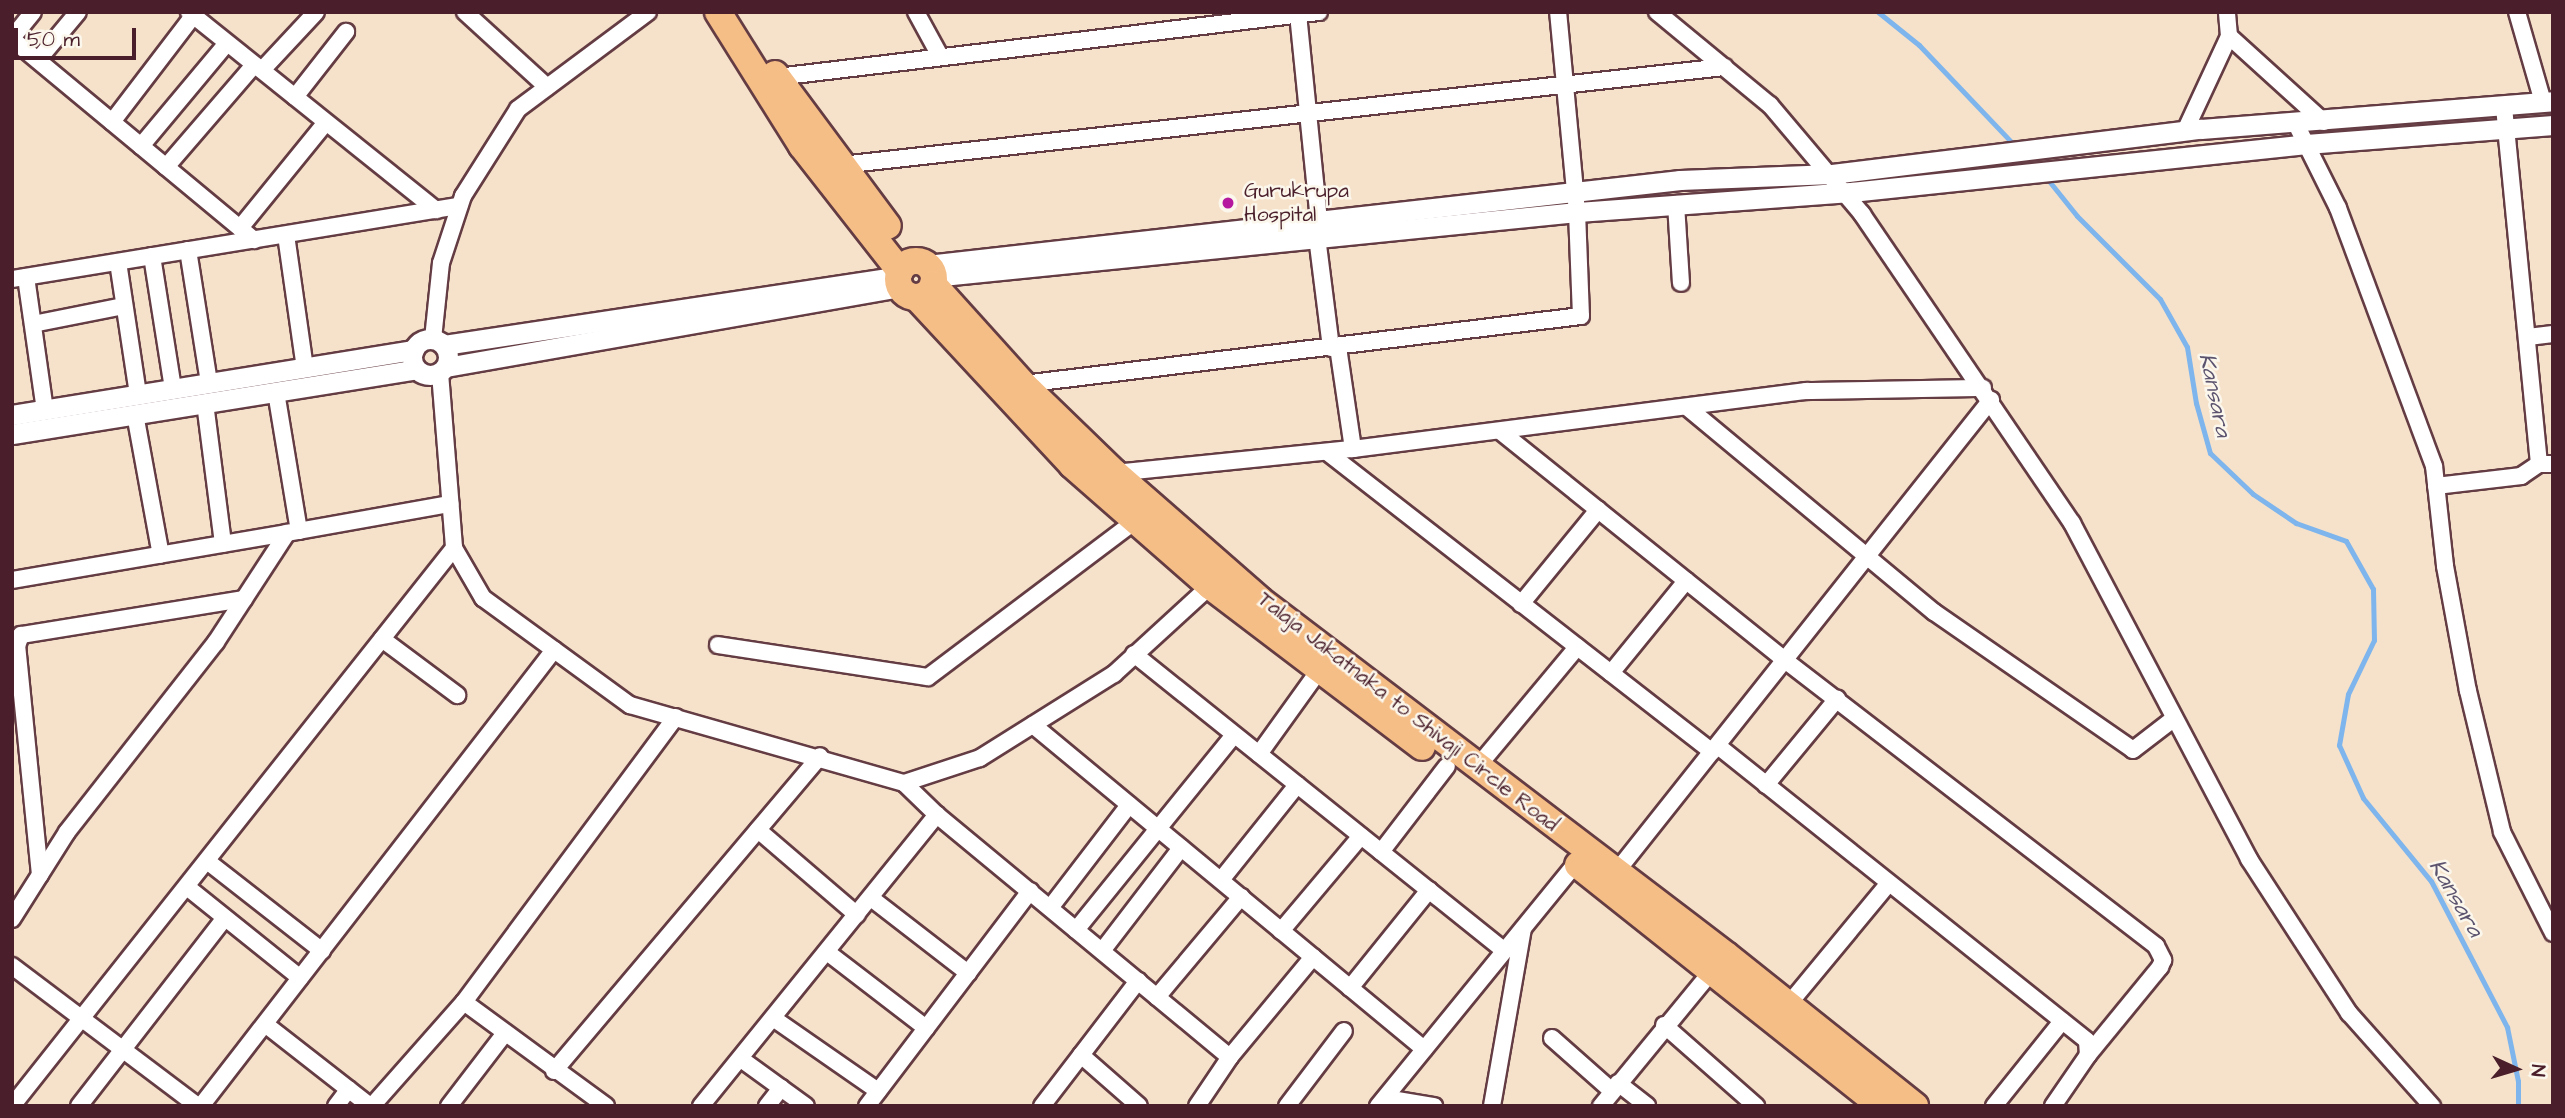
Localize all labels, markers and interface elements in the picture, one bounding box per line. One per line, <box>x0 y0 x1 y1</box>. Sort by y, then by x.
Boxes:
scale bar <box>18 14 140 58</box>
text: 50 m <box>27 25 80 54</box>
place label: Gurukrupa Hospital <box>1244 178 1349 228</box>
marker: Gurukrupa Hospital <box>1218 193 1238 213</box>
water label: Kansara <box>2193 351 2237 439</box>
street label: Talaja Jakatnaka to Shivaji Circle Road <box>1253 587 1563 837</box>
water label: Kansara <box>2423 854 2489 942</box>
north arrow <box>2481 1034 2551 1104</box>
text: N <box>2524 1064 2551 1077</box>

